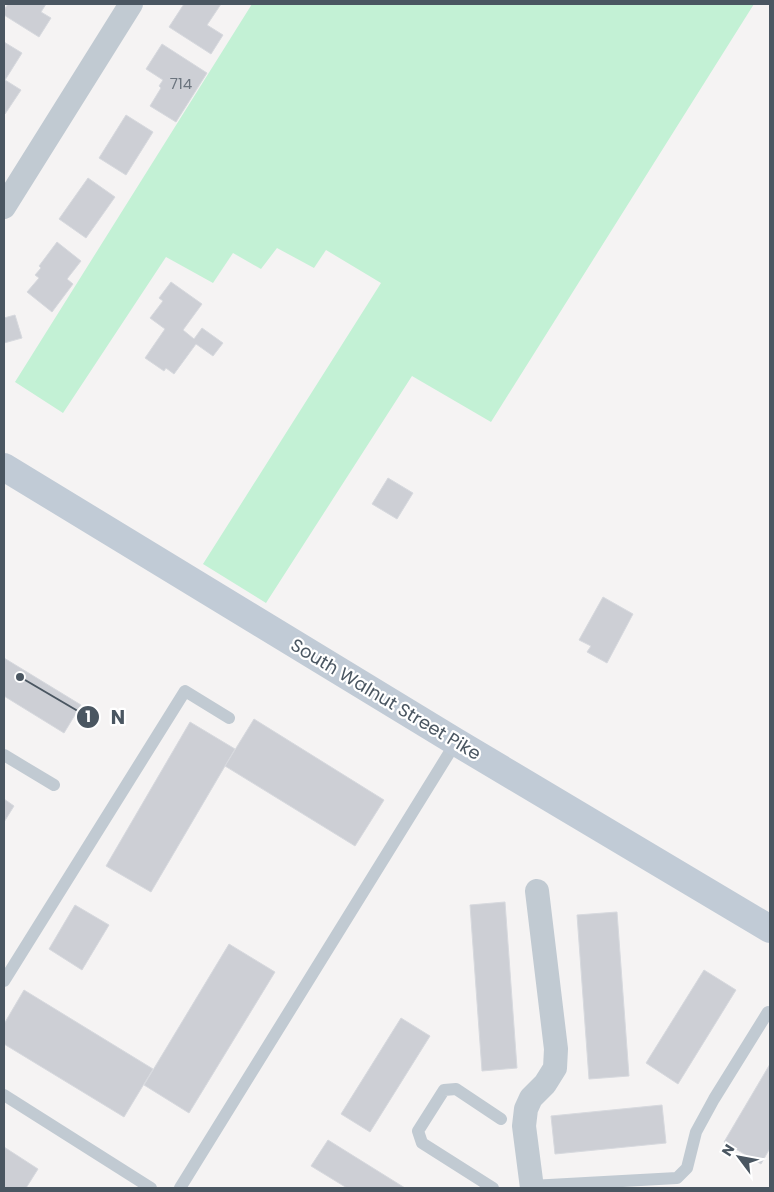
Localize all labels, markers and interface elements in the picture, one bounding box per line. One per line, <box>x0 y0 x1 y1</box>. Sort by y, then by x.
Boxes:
house number: 714 <box>170 73 192 94</box>
street label: South Walnut Street Pike <box>286 632 486 766</box>
callout: N <box>76 700 135 734</box>
text: N <box>111 704 125 731</box>
text: 1 <box>85 706 91 727</box>
north arrow <box>714 1132 764 1182</box>
text: N <box>717 1140 739 1160</box>

